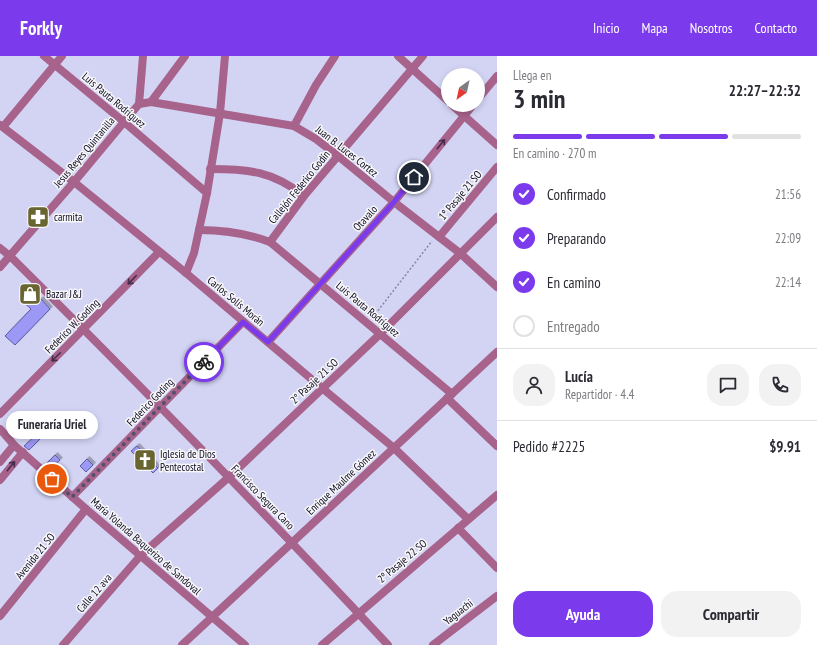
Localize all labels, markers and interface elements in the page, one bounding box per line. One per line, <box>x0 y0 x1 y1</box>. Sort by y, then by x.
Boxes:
text: Forkly <box>20 16 62 40</box>
text: Inicio <box>593 19 620 37</box>
text: Mapa <box>642 19 668 37</box>
text: Nosotros <box>690 19 733 37</box>
text: Contacto <box>755 19 797 37</box>
text: Llega en <box>513 67 551 84</box>
north arrow <box>441 68 485 112</box>
map controls <box>441 68 485 112</box>
street label: Luis Pauta Rodríguez <box>79 69 149 131</box>
text: 22:27–22:32 <box>729 81 801 100</box>
text: 3 min <box>513 82 566 115</box>
street label: Jesus Reyes Quintanilla <box>50 114 118 191</box>
street label: Juan B. Luces Cortez <box>312 122 381 180</box>
one-way arrow <box>436 139 445 150</box>
text: En camino · 270 m <box>513 145 597 162</box>
street label: Callejón Federico Godín <box>265 147 333 226</box>
pin <box>397 160 431 194</box>
icon: home <box>403 166 425 188</box>
street label: 1º Pasaje 21 SO <box>435 167 485 223</box>
icon: check <box>513 183 535 205</box>
text: Confirmado <box>547 185 606 204</box>
text: 21:56 <box>775 186 801 203</box>
street label: Otavalo <box>350 202 380 234</box>
pharmacy icon: carmita <box>25 204 51 230</box>
place label: carmita <box>54 210 82 224</box>
icon: check <box>513 227 535 249</box>
text: Preparando <box>547 229 606 248</box>
text: 22:09 <box>775 230 801 247</box>
icon: check <box>513 271 535 293</box>
street label: Carlos Solís Morán <box>205 273 267 329</box>
text: En camino <box>547 273 601 292</box>
text: 22:14 <box>775 274 801 291</box>
one-way arrow <box>127 275 136 285</box>
street label: Luis Pauta Rodríguez <box>333 278 403 340</box>
shop icon: Bazar J&J <box>17 281 43 307</box>
place label: Bazar J&J <box>46 287 82 301</box>
street label: Federico W. Goding <box>42 296 102 356</box>
text: Entregado <box>547 317 600 336</box>
courier <box>184 342 224 382</box>
icon: bike <box>193 351 215 373</box>
one-way arrow <box>51 352 61 362</box>
street label: 2° Pasaje 21 SO <box>287 355 341 407</box>
button: person <box>513 364 555 406</box>
button: chat <box>707 364 749 406</box>
button: phone <box>759 364 801 406</box>
text: Lucía <box>565 367 593 386</box>
street label: Federico Goding <box>124 375 177 429</box>
text: Repartidor · 4.4 <box>565 386 634 403</box>
callout: Funeraría Uriel <box>6 411 98 439</box>
text: Funeraría Uriel <box>18 416 86 433</box>
text: Pedido #2225 <box>513 437 585 456</box>
text: $9.91 <box>769 437 801 456</box>
street label: Enrique Maulme Gómez <box>303 446 379 518</box>
church icon: Iglesia de Dios Pentecostal <box>132 447 158 473</box>
place label: Iglesia de Dios Pentecostal <box>160 447 216 474</box>
one-way arrow <box>7 461 16 472</box>
pin <box>35 462 69 496</box>
street label: Francisco Segura Cano <box>228 462 298 533</box>
icon: bag <box>41 468 63 490</box>
street label: María Yolanda Baquerizo de Sandoval <box>88 494 204 598</box>
street label: Avenida 21 SO <box>12 530 58 582</box>
street label: 2º Pasaje 22 SO <box>374 536 430 586</box>
street label: Calle 12 ava <box>73 571 115 615</box>
button: Ayuda <box>513 591 653 637</box>
button: Compartir <box>661 591 801 637</box>
street label: Yaguachi <box>440 596 476 628</box>

